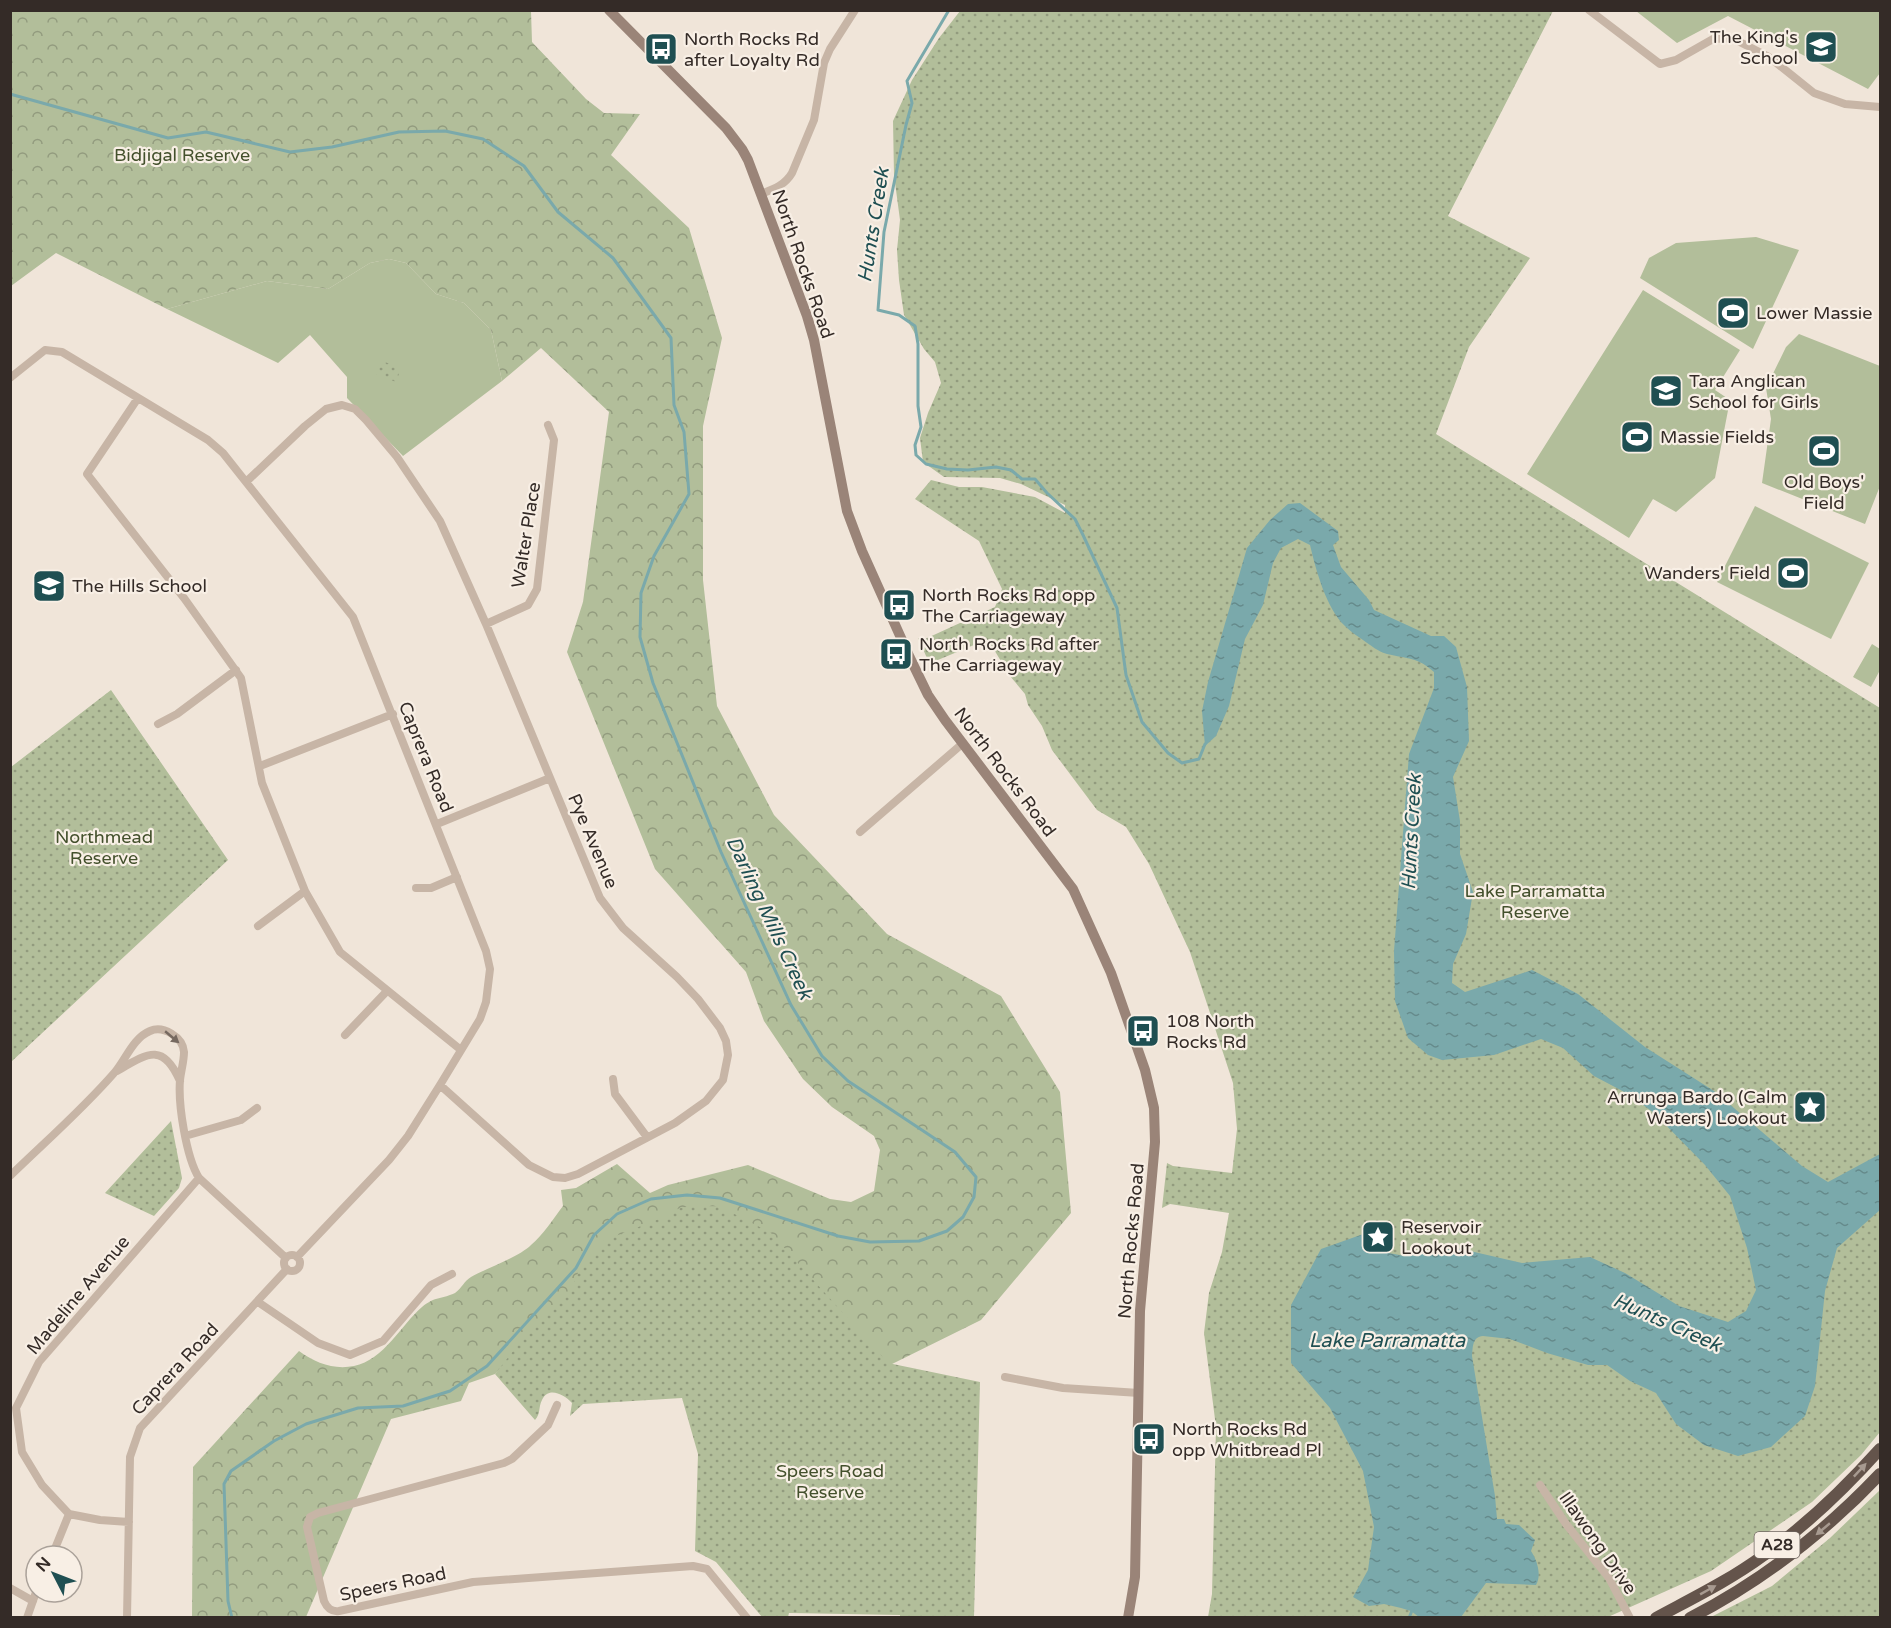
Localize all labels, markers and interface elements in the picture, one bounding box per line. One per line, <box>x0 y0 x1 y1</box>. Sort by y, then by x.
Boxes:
place label: The King's School <box>1710 26 1798 69</box>
place label: North Rocks Rd after Loyalty Rd <box>684 28 820 71</box>
school or university icon: The King's School <box>1803 29 1839 65</box>
bus stop icon: North Rocks Rd after Loyalty Rd <box>643 31 679 67</box>
park label: Bidjigal Reserve <box>114 144 250 166</box>
water label: Hunts Creek <box>853 164 895 284</box>
street label: North Rocks Road <box>767 187 839 341</box>
sports icon: Lower Massie <box>1715 295 1751 331</box>
place label: Lower Massie <box>1756 302 1873 324</box>
place label: Tara Anglican School for Girls <box>1689 370 1819 413</box>
school or university icon: Tara Anglican School for Girls <box>1648 373 1684 409</box>
sports icon: Massie Fields <box>1619 419 1655 455</box>
place label: Massie Fields <box>1660 426 1774 448</box>
sports icon: Old Boys' Field <box>1806 433 1842 469</box>
place label: Old Boys' Field <box>1784 471 1864 514</box>
street label: Walter Place <box>507 480 545 590</box>
sports icon: Wanders' Field <box>1775 555 1811 591</box>
place label: Wanders' Field <box>1644 562 1770 584</box>
school or university icon: The Hills School <box>31 568 67 604</box>
place label: The Hills School <box>72 575 207 597</box>
place label: North Rocks Rd opp The Carriageway <box>922 584 1095 627</box>
bus stop icon: North Rocks Rd opp The Carriageway <box>881 587 917 623</box>
place label: North Rocks Rd after The Carriageway <box>919 633 1099 676</box>
bus stop icon: North Rocks Rd after The Carriageway <box>878 636 914 672</box>
street label: Caprera Road <box>394 698 458 816</box>
street label: North Rocks Road <box>949 703 1061 841</box>
water label: Hunts Creek <box>1397 771 1427 891</box>
street label: Pye Avenue <box>563 790 623 892</box>
park label: Northmead Reserve <box>55 826 153 869</box>
water label: Darling Mills Creek <box>721 833 818 1005</box>
park label: Lake Parramatta Reserve <box>1465 880 1605 923</box>
place label: 108 North Rocks Rd <box>1166 1010 1254 1053</box>
bus stop icon: 108 North Rocks Rd <box>1125 1013 1161 1049</box>
one-way arrow <box>165 1030 180 1043</box>
place label: Arrunga Bardo (Calm Waters) Lookout <box>1607 1086 1787 1129</box>
place icon: Arrunga Bardo (Calm Waters) Lookout <box>1792 1089 1828 1125</box>
street label: North Rocks Road <box>1113 1162 1149 1320</box>
place label: Reservoir Lookout <box>1401 1216 1482 1259</box>
place icon: Reservoir Lookout <box>1360 1219 1396 1255</box>
street label: Madeline Avenue <box>22 1231 134 1359</box>
water label: Hunts Creek <box>1609 1288 1727 1358</box>
street label: Caprera Road <box>127 1318 223 1420</box>
water label: Lake Parramatta <box>1309 1329 1466 1353</box>
place label: North Rocks Rd opp Whitbread Pl <box>1172 1418 1322 1461</box>
bus stop icon: North Rocks Rd opp Whitbread Pl <box>1131 1421 1167 1457</box>
park label: Speers Road Reserve <box>776 1460 884 1503</box>
one-way arrow <box>1853 1464 1867 1478</box>
street label: Illawong Drive <box>1554 1487 1642 1599</box>
one-way arrow <box>1815 1522 1831 1535</box>
road number: A28 <box>1754 1532 1800 1558</box>
north arrow <box>24 1544 84 1604</box>
text: N <box>32 1553 55 1576</box>
street label: Speers Road <box>338 1562 448 1606</box>
one-way arrow <box>1699 1585 1716 1595</box>

